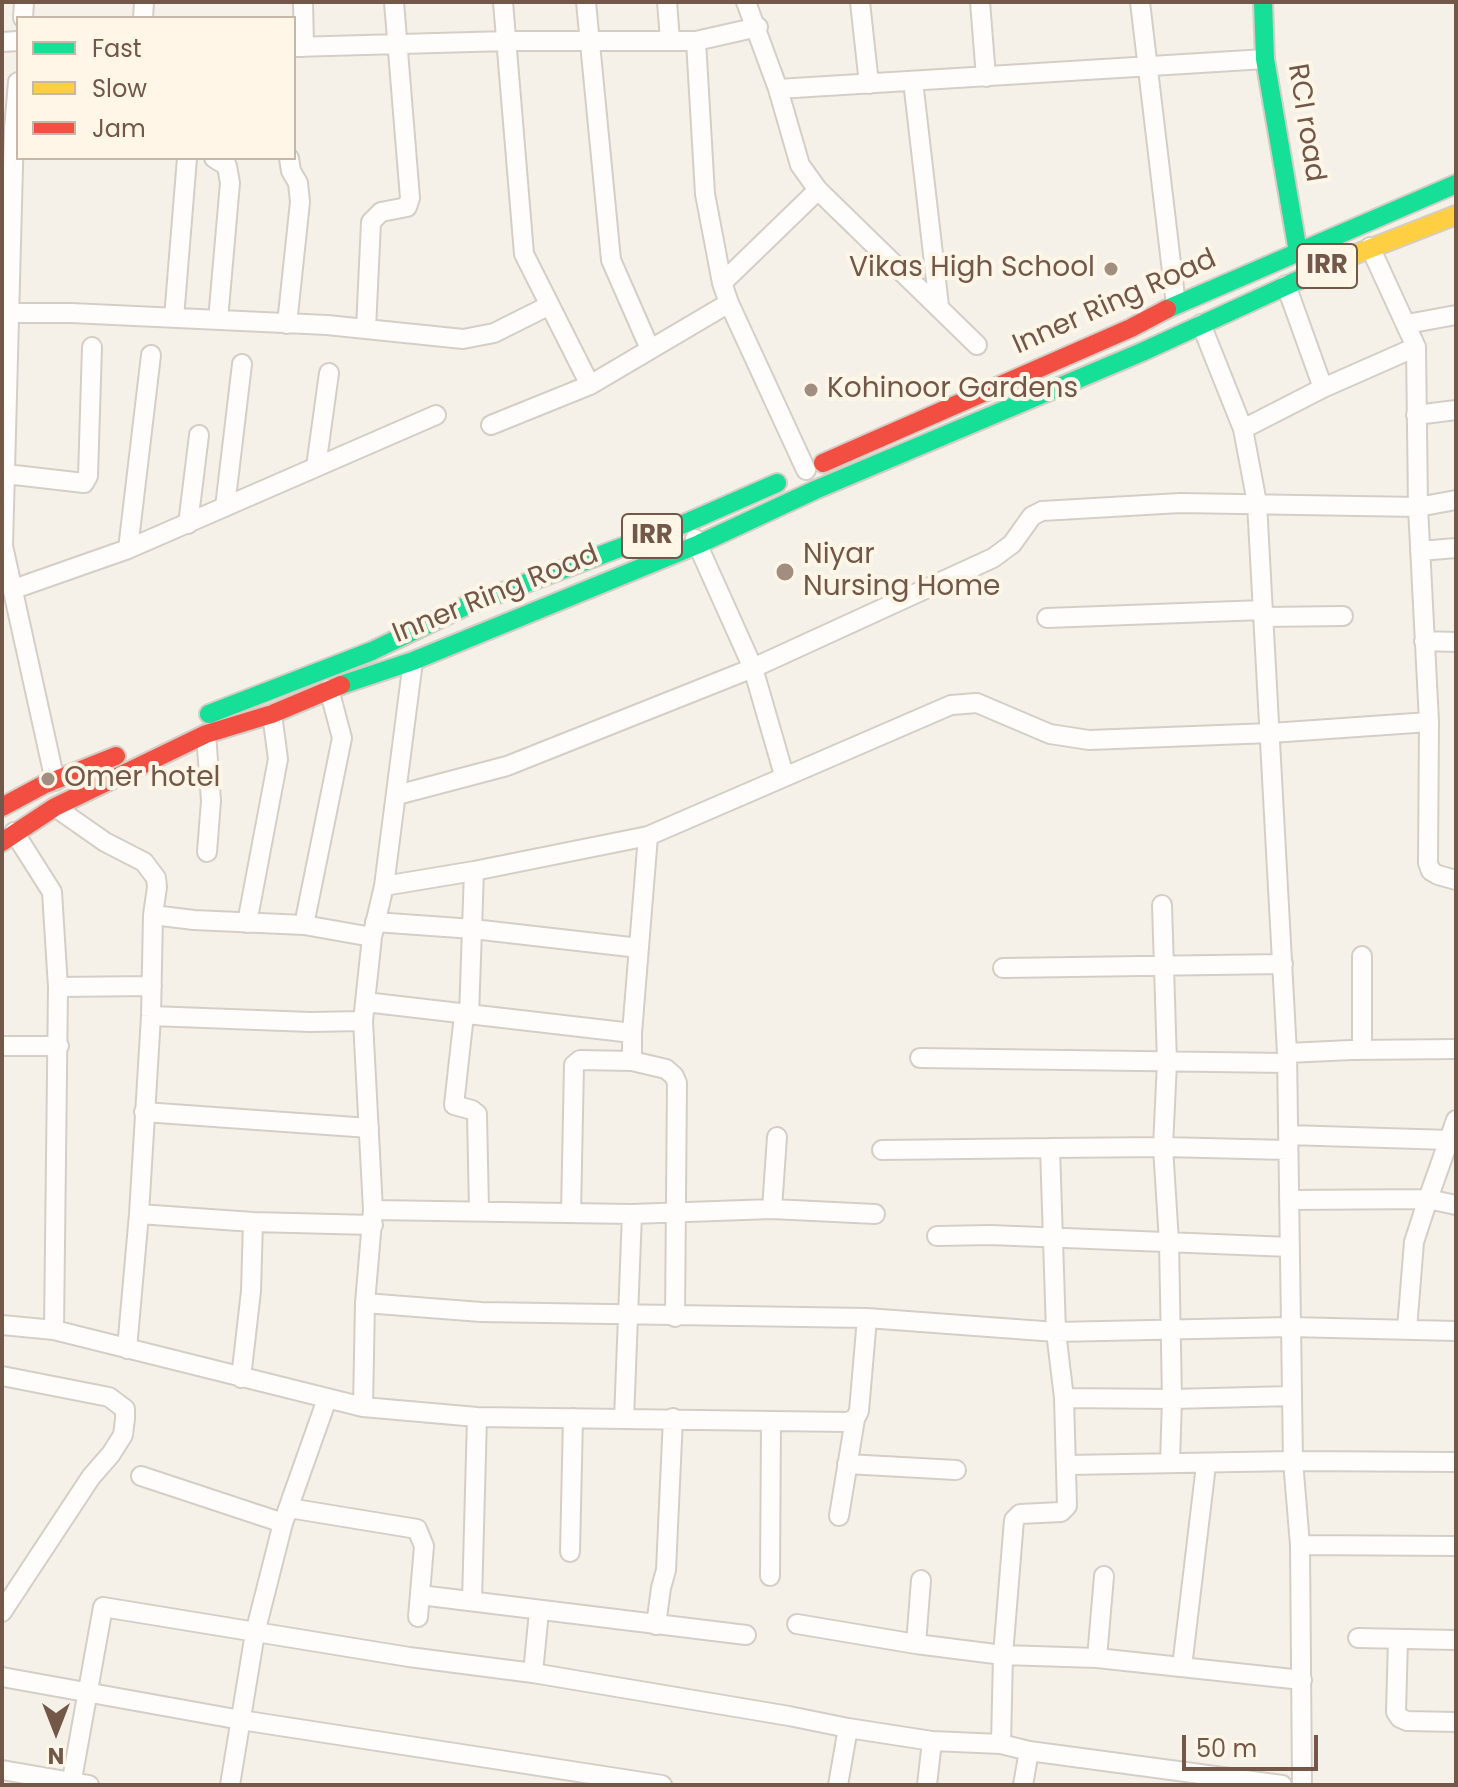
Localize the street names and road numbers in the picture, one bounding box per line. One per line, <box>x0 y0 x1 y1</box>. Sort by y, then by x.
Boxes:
street label: RCI road <box>1279 61 1331 185</box>
street label: Inner Ring Road <box>1008 243 1222 363</box>
road number: IRR <box>1297 244 1357 288</box>
road number: IRR <box>622 514 682 558</box>
street label: Inner Ring Road <box>388 538 604 652</box>

